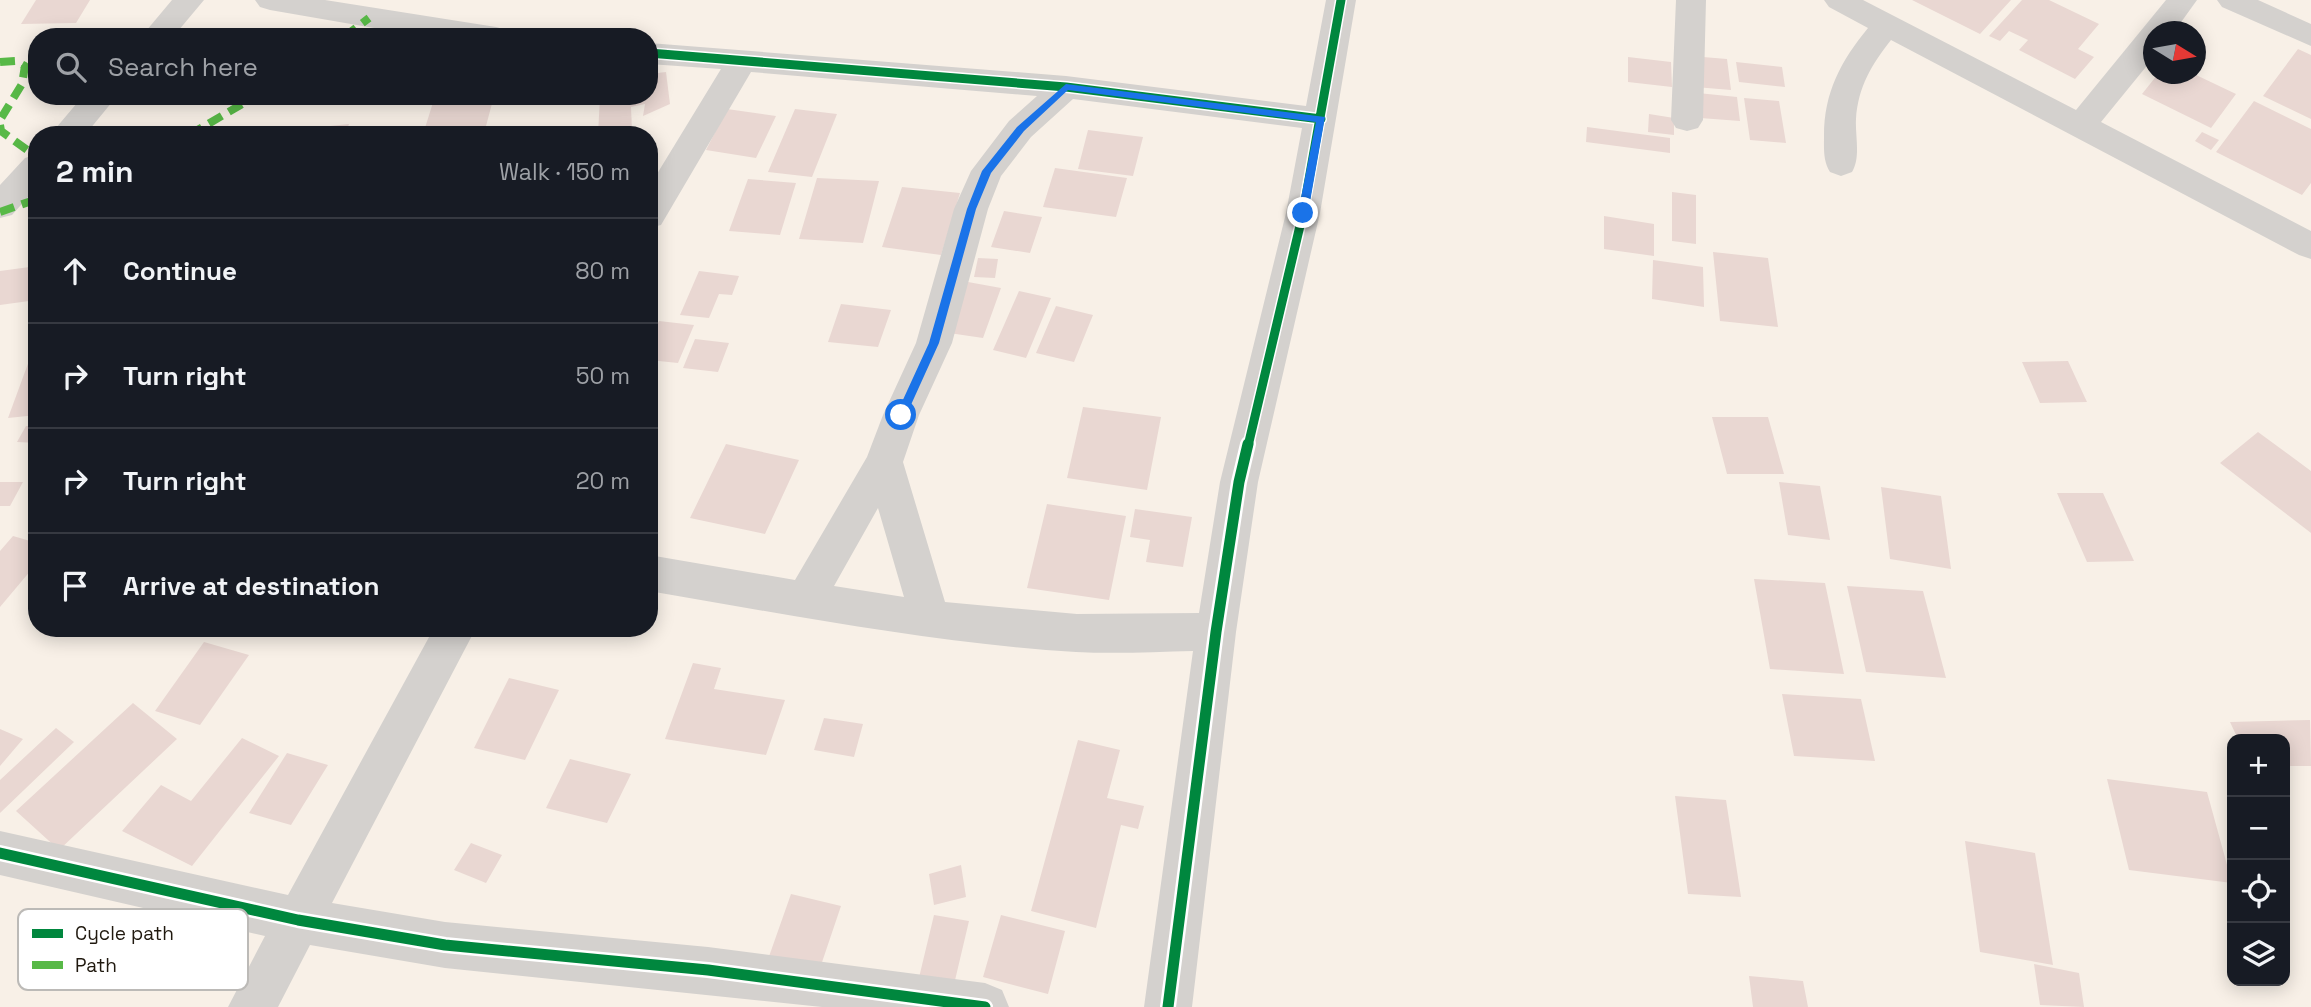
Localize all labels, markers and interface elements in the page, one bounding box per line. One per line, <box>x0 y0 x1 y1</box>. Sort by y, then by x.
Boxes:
north arrow <box>2143 21 2206 84</box>
search box <box>28 28 658 105</box>
icon: search <box>52 48 90 86</box>
text: Search here <box>108 50 258 84</box>
text: 2 min <box>56 152 134 191</box>
text: Walk · 150 m <box>499 157 630 187</box>
route end <box>1287 197 1318 228</box>
icon: ahead <box>56 252 94 290</box>
text: Continue <box>123 254 237 288</box>
text: 80 m <box>575 256 630 286</box>
icon: right <box>56 357 94 395</box>
text: Turn right <box>123 359 247 393</box>
text: 50 m <box>576 361 630 391</box>
route start <box>885 399 916 430</box>
icon: right <box>56 462 94 500</box>
text: Turn right <box>123 464 247 498</box>
text: 20 m <box>576 466 630 496</box>
icon: arrive <box>56 567 94 605</box>
text: Arrive at destination <box>123 569 380 603</box>
map controls <box>2227 734 2290 986</box>
button: + <box>2227 734 2290 797</box>
button: − <box>2227 797 2290 860</box>
button: locate <box>2227 860 2290 923</box>
legend <box>18 909 248 990</box>
text: Cycle path <box>75 921 174 946</box>
button: layers <box>2227 923 2290 986</box>
text: Path <box>75 953 117 978</box>

